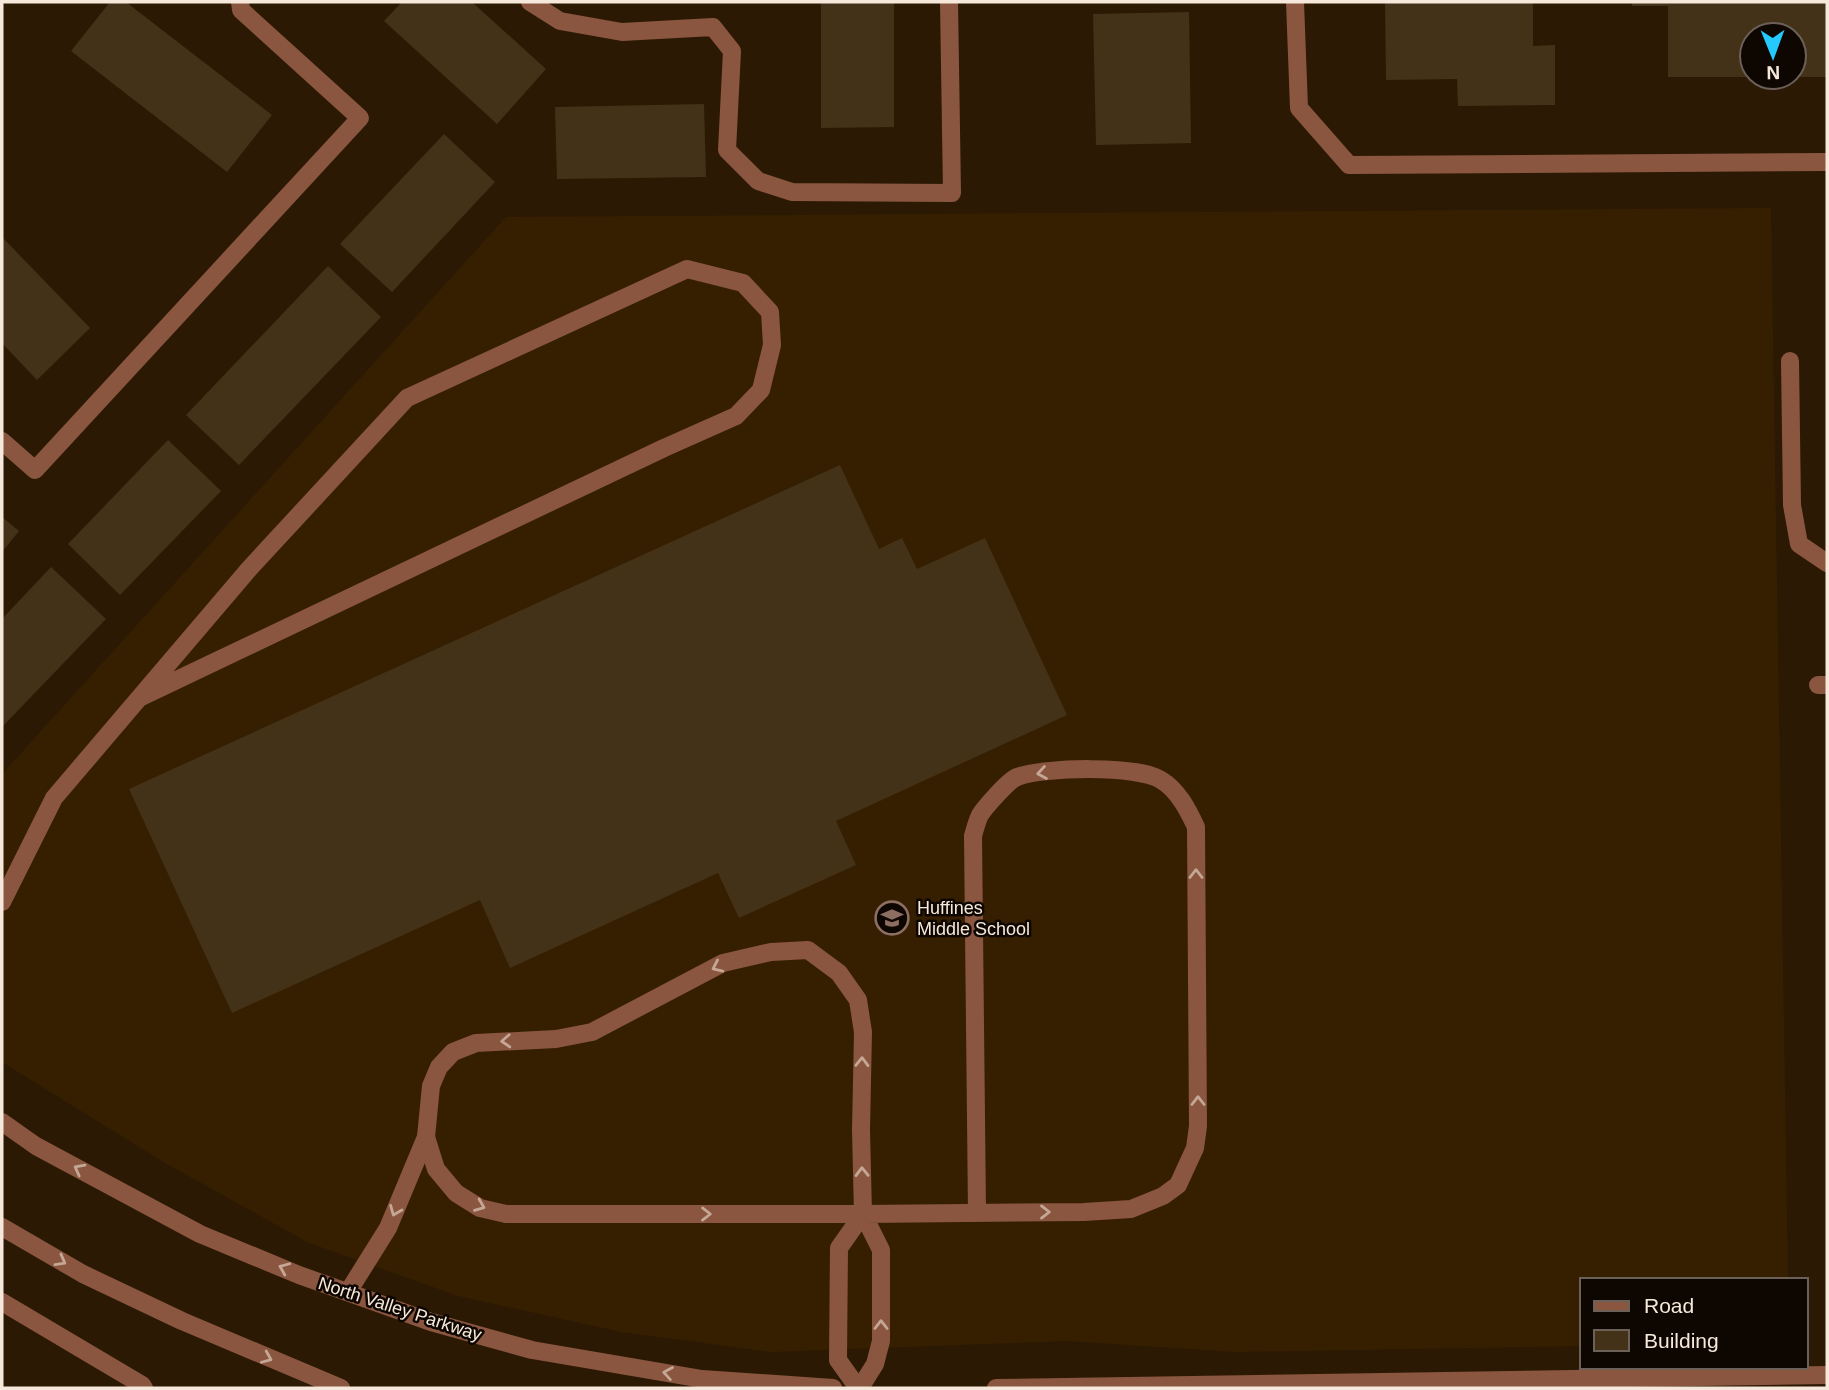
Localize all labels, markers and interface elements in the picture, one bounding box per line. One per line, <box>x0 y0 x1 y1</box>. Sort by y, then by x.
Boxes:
north arrow <box>1738 21 1808 91</box>
text: N <box>1766 62 1780 83</box>
one-way arrow <box>1036 765 1048 780</box>
one-way arrow <box>1188 868 1204 878</box>
place label: Huffines Middle School <box>917 898 1030 939</box>
school or university icon: Huffines Middle School <box>873 899 911 937</box>
one-way arrow <box>711 959 724 973</box>
one-way arrow <box>500 1033 511 1048</box>
one-way arrow <box>855 1056 870 1067</box>
one-way arrow <box>1190 1095 1206 1106</box>
one-way arrow <box>74 1164 87 1177</box>
one-way arrow <box>854 1166 870 1177</box>
one-way arrow <box>474 1198 486 1212</box>
one-way arrow <box>1040 1204 1051 1220</box>
one-way arrow <box>389 1205 403 1217</box>
one-way arrow <box>702 1206 712 1222</box>
one-way arrow <box>54 1253 67 1266</box>
one-way arrow <box>279 1263 291 1277</box>
street label: North Valley Parkway <box>316 1273 484 1345</box>
legend <box>1580 1278 1808 1369</box>
text: Road <box>1644 1294 1694 1317</box>
one-way arrow <box>873 1319 889 1330</box>
text: Building <box>1644 1329 1719 1352</box>
one-way arrow <box>260 1349 272 1363</box>
one-way arrow <box>662 1366 673 1381</box>

